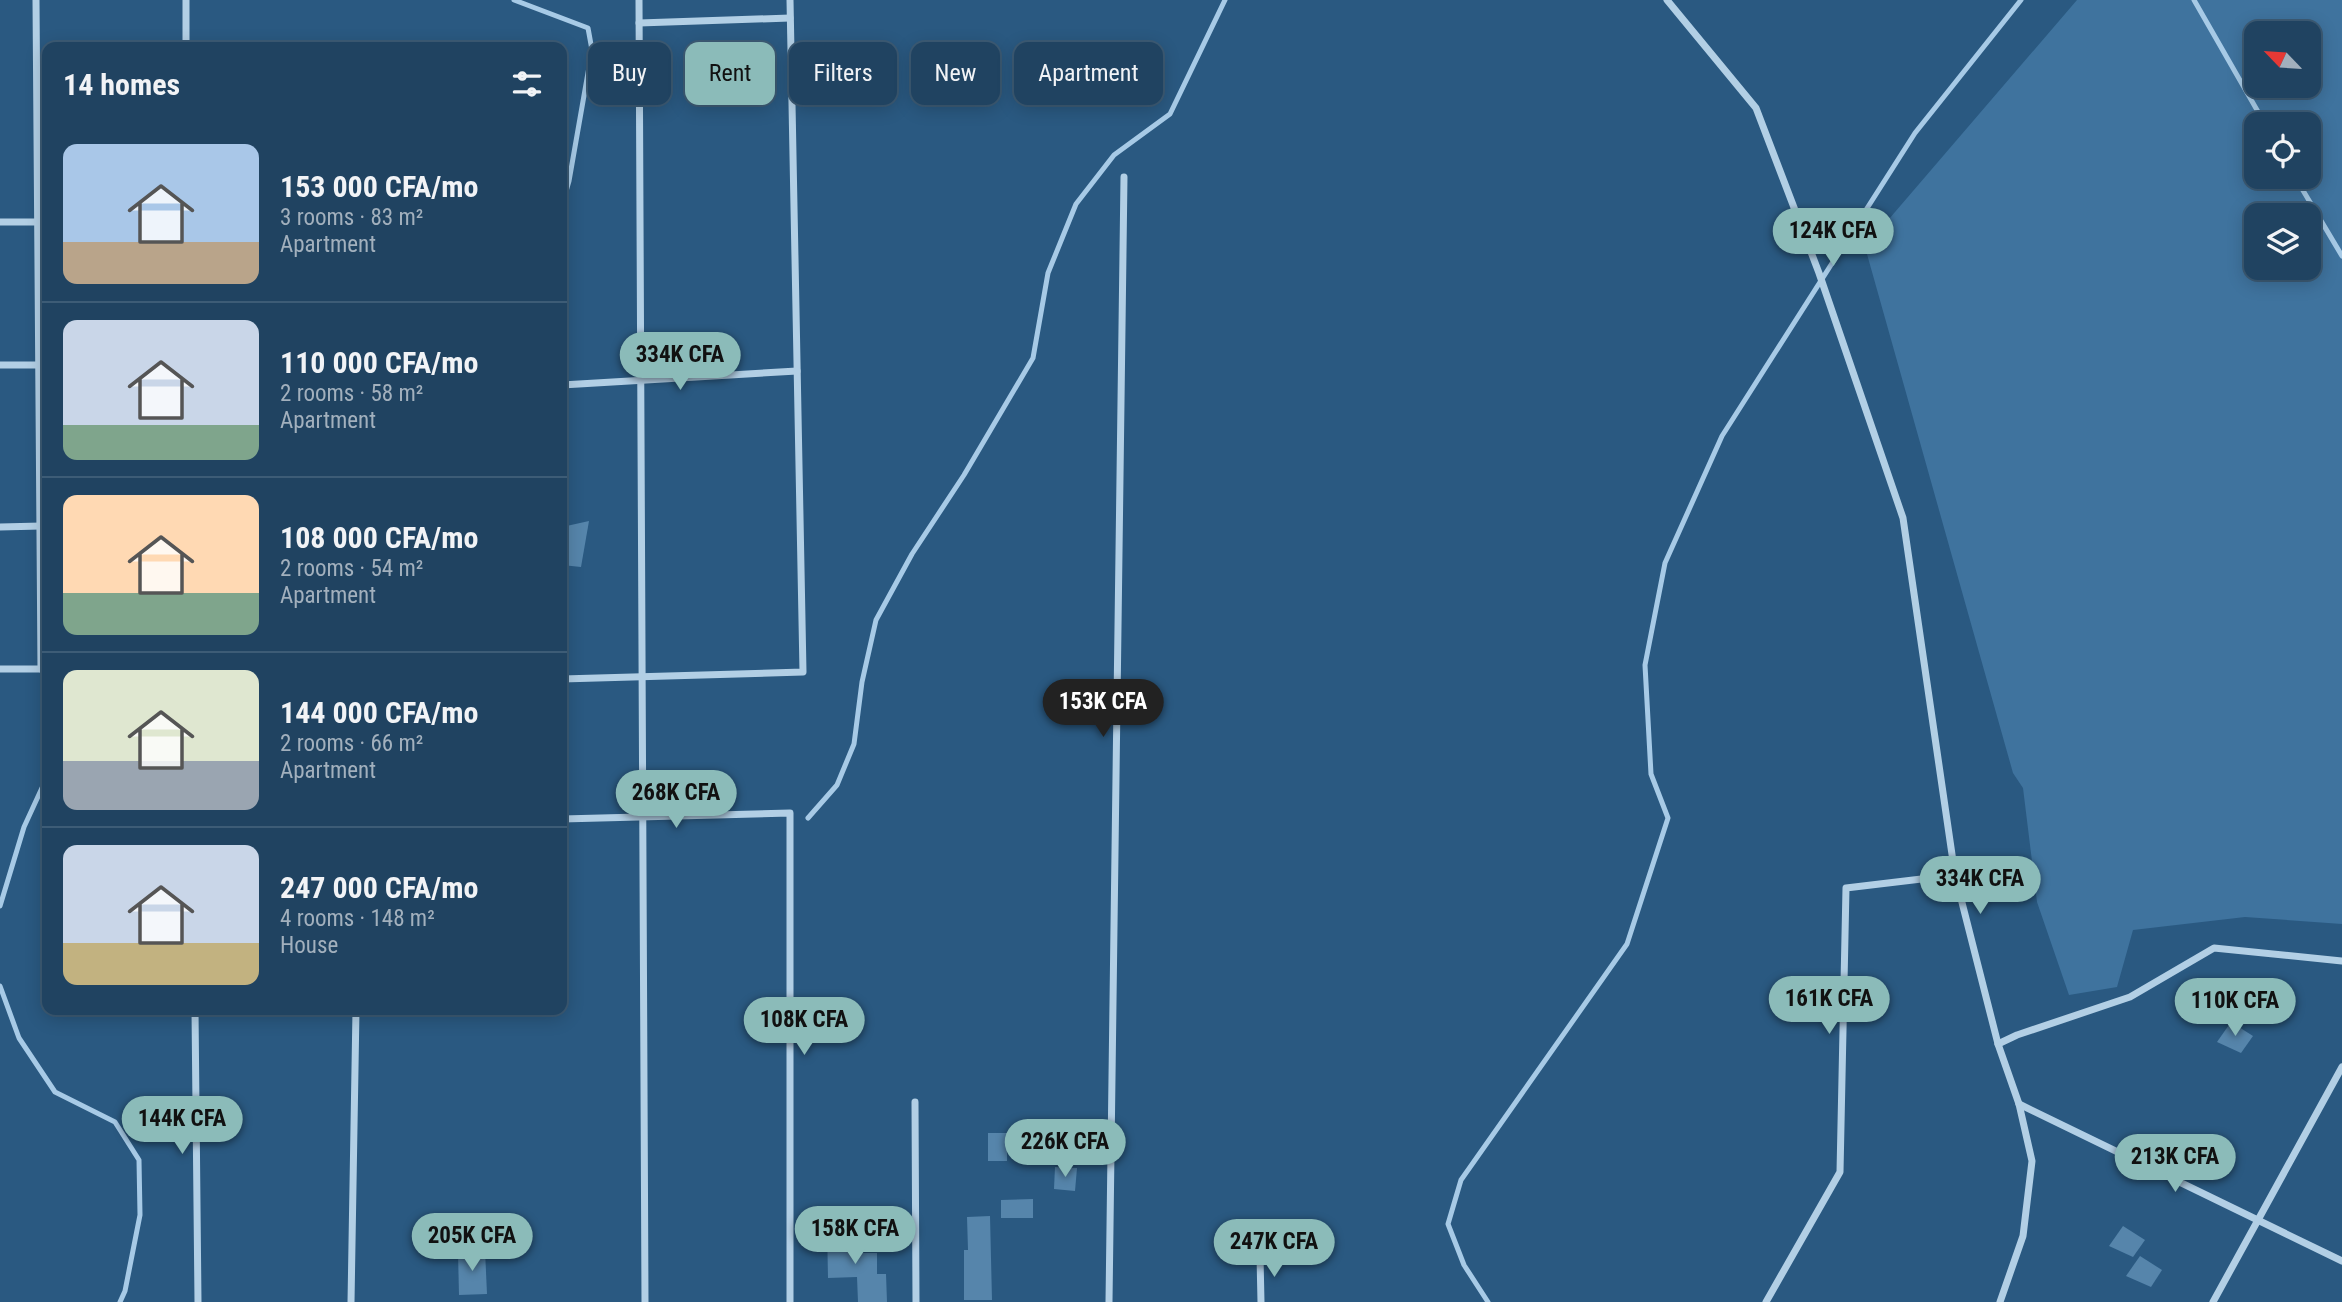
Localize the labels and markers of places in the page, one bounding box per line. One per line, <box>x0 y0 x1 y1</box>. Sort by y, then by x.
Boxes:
pin: 124K CFA <box>1761 208 1905 268</box>
pin: 334K CFA <box>608 332 752 392</box>
pin: 153K CFA <box>1031 680 1175 739</box>
pin: 268K CFA <box>604 770 748 830</box>
pin: 334K CFA <box>1908 856 2052 916</box>
pin: 161K CFA <box>1757 976 1901 1036</box>
pin: 110K CFA <box>2163 978 2307 1038</box>
pin: 108K CFA <box>732 998 876 1057</box>
pin: 144K CFA <box>110 1096 254 1156</box>
pin: 226K CFA <box>993 1120 1137 1179</box>
pin: 213K CFA <box>2103 1134 2247 1194</box>
pin: 158K CFA <box>783 1206 927 1266</box>
pin: 205K CFA <box>400 1214 544 1273</box>
pin: 247K CFA <box>1202 1220 1346 1279</box>

